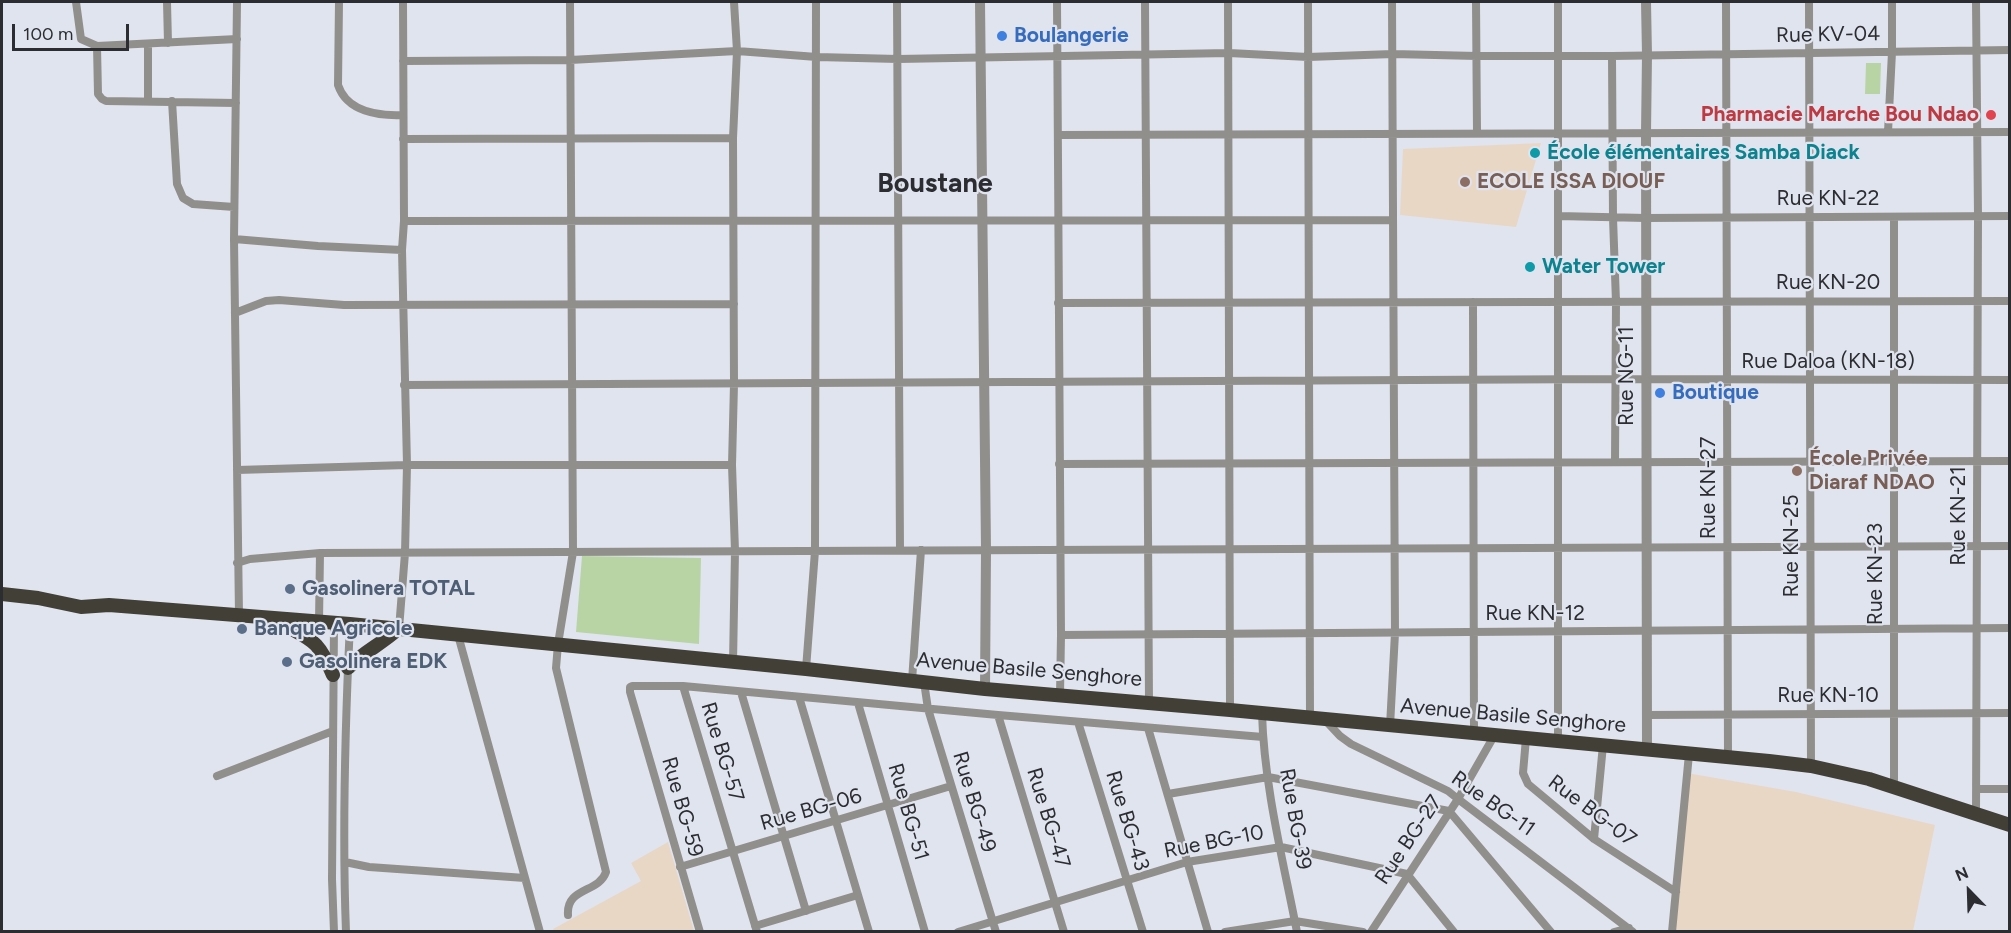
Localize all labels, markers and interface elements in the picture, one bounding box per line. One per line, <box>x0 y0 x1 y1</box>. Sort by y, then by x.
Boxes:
scale bar <box>15 12 132 50</box>
street label: Rue KV-04 <box>1776 21 1880 49</box>
text: 100 m <box>23 23 73 45</box>
place label: Boulangerie <box>1014 23 1129 49</box>
marker: Boulangerie <box>995 29 1009 43</box>
place label: Pharmacie Marche Bou Ndao <box>1701 102 1979 128</box>
marker: Pharmacie Marche Bou Ndao <box>1984 108 1998 122</box>
place label: École élémentaires Samba Diack <box>1547 140 1860 166</box>
marker: École élémentaires Samba Diack <box>1528 146 1542 160</box>
district label: Boustane <box>877 168 993 200</box>
place label: ECOLE ISSA DIOUF <box>1477 169 1665 195</box>
marker: ECOLE ISSA DIOUF <box>1458 175 1472 189</box>
street label: Rue KN-22 <box>1777 186 1879 212</box>
place label: Water Tower <box>1542 254 1665 280</box>
marker: Water Tower <box>1523 260 1537 274</box>
street label: Rue KN-20 <box>1776 270 1880 296</box>
street label: Rue NG-11 <box>1614 326 1640 426</box>
street label: Rue Daloa (KN-18) <box>1741 349 1915 375</box>
place label: Boutique <box>1672 380 1759 406</box>
marker: Boutique <box>1653 386 1667 400</box>
street label: Rue KN-27 <box>1696 437 1722 539</box>
place label: École Privée Diaraf NDAO <box>1809 446 1935 496</box>
marker: École Privée Diaraf NDAO <box>1790 464 1804 478</box>
street label: Rue KN-21 <box>1946 466 1972 566</box>
street label: Rue KN-25 <box>1779 494 1805 598</box>
street label: Rue KN-23 <box>1863 523 1889 625</box>
place label: Gasolinera TOTAL <box>302 576 475 602</box>
marker: Gasolinera TOTAL <box>283 582 297 596</box>
street label: Rue KN-12 <box>1485 601 1585 627</box>
place label: Banque Agricole <box>254 616 412 642</box>
marker: Banque Agricole <box>235 622 249 636</box>
street label: Avenue Basile Senghore <box>915 648 1143 692</box>
place label: Gasolinera EDK <box>299 649 447 675</box>
marker: Gasolinera EDK <box>280 655 294 669</box>
street label: Rue KN-10 <box>1777 683 1879 709</box>
street label: Avenue Basile Senghore <box>1399 694 1627 738</box>
street label: Rue BG-57 <box>695 699 749 805</box>
street label: Rue BG-49 <box>947 749 1001 855</box>
street label: Rue BG-59 <box>656 754 708 860</box>
street label: Rue BG-51 <box>882 761 934 863</box>
street label: Rue BG-47 <box>1021 765 1075 871</box>
street label: Rue BG-39 <box>1274 766 1316 872</box>
street label: Rue BG-11 <box>1446 766 1540 842</box>
street label: Rue BG-43 <box>1100 768 1154 874</box>
street label: Rue BG-07 <box>1543 770 1641 852</box>
street label: Rue BG-06 <box>757 783 865 837</box>
street label: Rue BG-27 <box>1370 791 1448 889</box>
street label: Rue BG-10 <box>1162 820 1266 864</box>
north arrow <box>1939 861 1999 921</box>
text: N <box>1952 863 1971 885</box>

